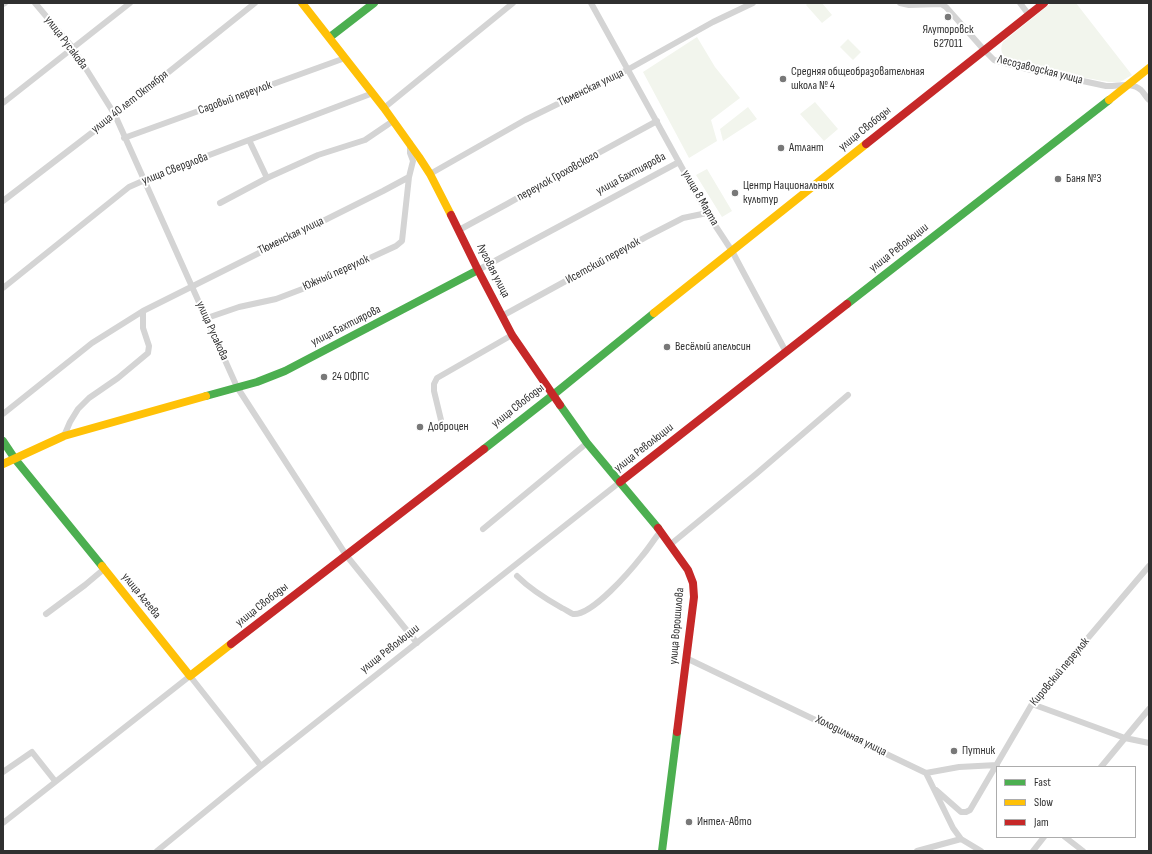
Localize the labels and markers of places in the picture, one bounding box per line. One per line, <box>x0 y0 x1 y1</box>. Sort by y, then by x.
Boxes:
marker: Ялуторовск 627011 <box>943 12 953 22</box>
place label: Ялуторовск 627011 <box>922 23 974 51</box>
place label: Средняя общеобразовательная школа № 4 <box>791 65 924 93</box>
marker: Средняя общеобразовательная школа № 4 <box>778 74 788 84</box>
place label: Атлант <box>789 141 824 155</box>
marker: Атлант <box>776 143 786 153</box>
place label: Баня №3 <box>1066 172 1101 186</box>
marker: Баня №3 <box>1053 174 1063 184</box>
place label: Центр Национальных культур <box>743 179 834 207</box>
marker: Центр Национальных культур <box>730 188 740 198</box>
place label: Весёлый апельсин <box>675 340 751 354</box>
marker: Весёлый апельсин <box>662 342 672 352</box>
place label: 24 ОФПС <box>332 370 369 384</box>
marker: 24 ОФПС <box>319 372 329 382</box>
place label: Доброцен <box>428 420 469 434</box>
marker: Доброцен <box>415 422 425 432</box>
place label: Путник <box>962 744 995 758</box>
marker: Путник <box>949 746 959 756</box>
place label: Интел-Авто <box>697 815 752 829</box>
marker: Интел-Авто <box>684 817 694 827</box>

